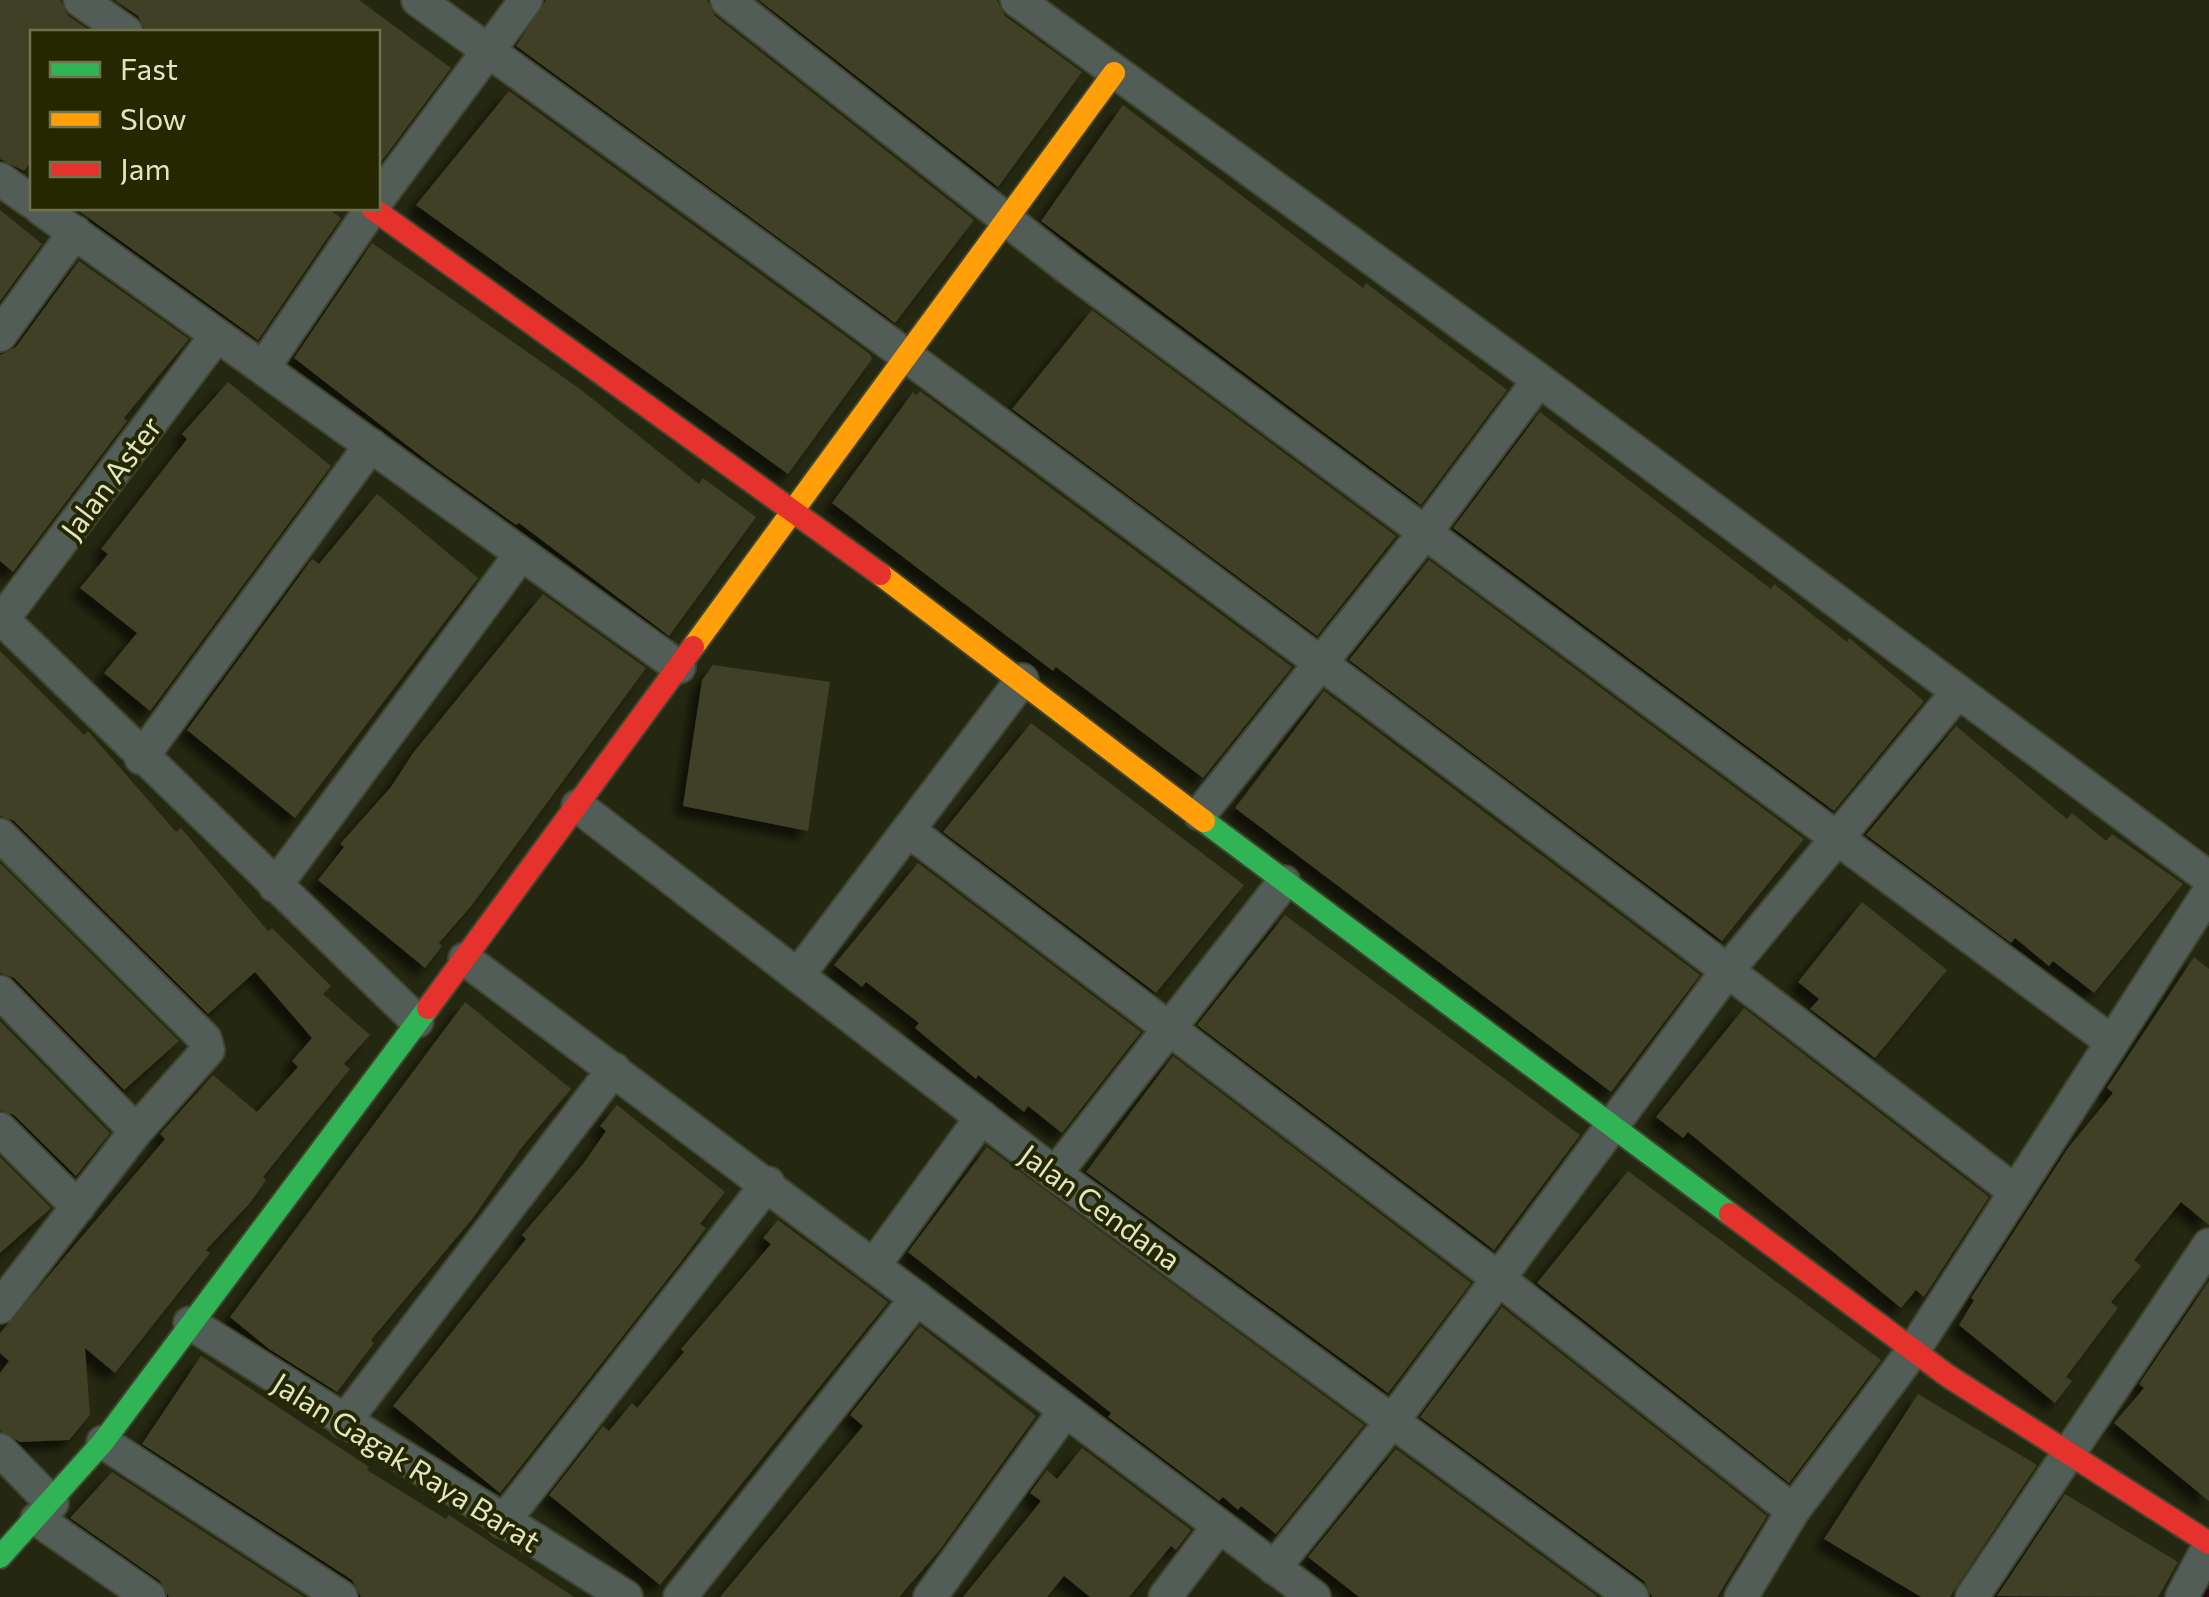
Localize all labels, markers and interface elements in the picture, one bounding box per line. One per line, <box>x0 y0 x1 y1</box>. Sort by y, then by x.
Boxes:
legend <box>30 30 380 210</box>
text: Fast <box>120 49 178 86</box>
text: Slow <box>120 99 187 136</box>
text: Jam <box>120 149 171 186</box>
street label: Jalan Aster <box>52 408 168 546</box>
street label: Jalan Cendana <box>1013 1135 1189 1277</box>
street label: Jalan Gagak Raya Barat <box>266 1363 548 1559</box>

